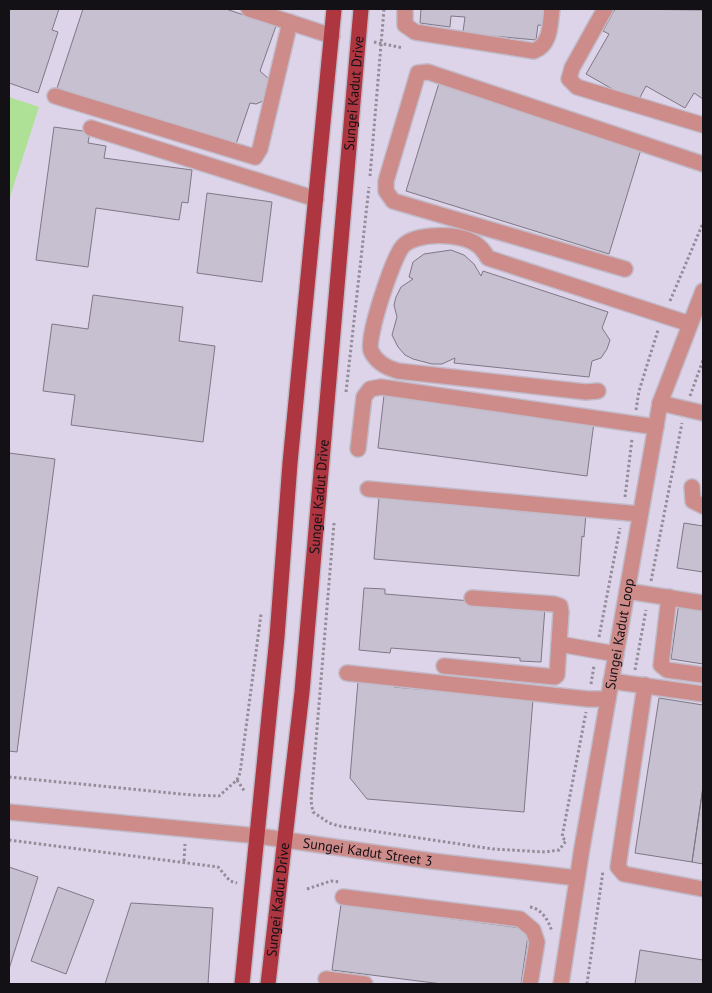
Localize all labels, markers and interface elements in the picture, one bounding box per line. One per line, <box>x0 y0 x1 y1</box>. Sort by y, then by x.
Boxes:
street label: Sungei Kadut Drive <box>340 35 368 151</box>
street label: Sungei Kadut Drive <box>305 439 333 555</box>
street label: Sungei Kadut Loop <box>601 577 638 691</box>
street label: Sungei Kadut Street 3 <box>302 834 434 870</box>
street label: Sungei Kadut Drive <box>262 841 293 958</box>

